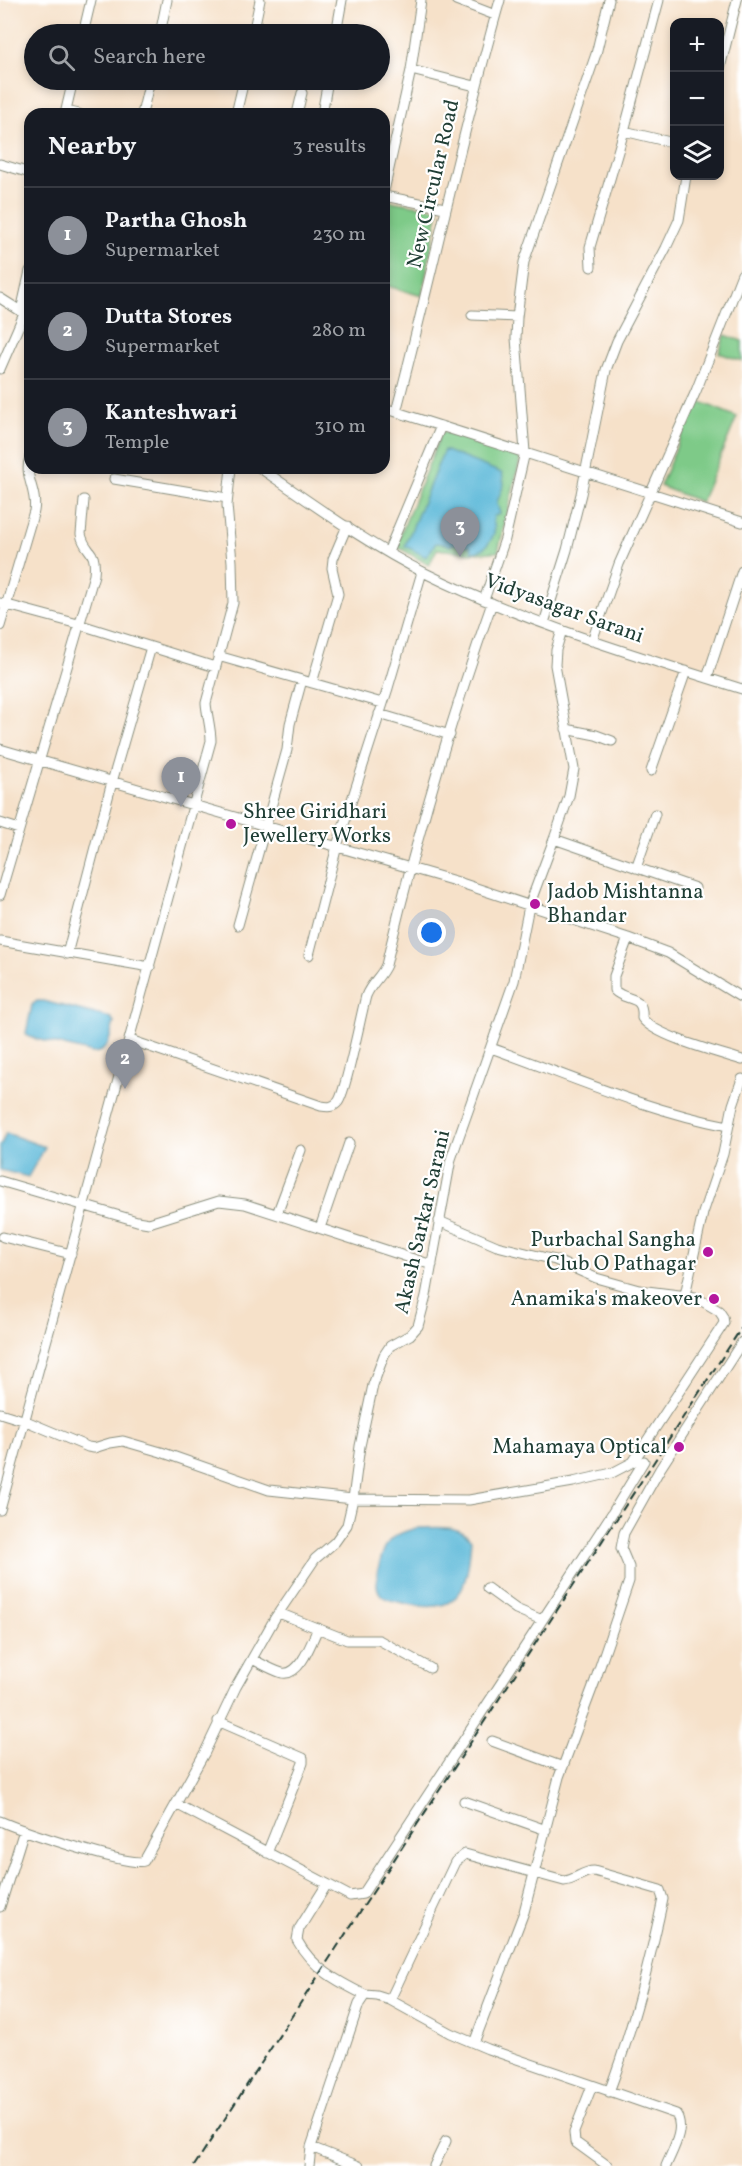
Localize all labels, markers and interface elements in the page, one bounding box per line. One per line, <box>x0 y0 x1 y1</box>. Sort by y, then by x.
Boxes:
map controls <box>670 18 724 180</box>
button: + <box>670 18 724 72</box>
search box <box>24 24 390 90</box>
icon: search <box>45 41 78 74</box>
text: Search here <box>93 42 206 73</box>
button: − <box>670 72 724 126</box>
street label: New Circular Road <box>400 97 468 271</box>
button: layers <box>670 126 724 180</box>
text: Nearby <box>48 129 137 165</box>
text: 3 results <box>292 133 366 161</box>
text: Partha Ghosh <box>105 206 247 237</box>
text: 1 <box>63 221 72 249</box>
text: 230 m <box>312 221 366 249</box>
text: Supermarket <box>105 237 220 265</box>
text: Dutta Stores <box>105 302 232 333</box>
text: 2 <box>62 317 73 345</box>
text: 280 m <box>311 317 366 345</box>
text: Supermarket <box>105 333 220 361</box>
text: Kanteshwari <box>105 398 237 429</box>
text: 3 <box>62 413 73 441</box>
text: 310 m <box>314 413 366 441</box>
text: Temple <box>105 429 169 457</box>
pin: 3 <box>440 508 480 557</box>
street label: Vidyasagar Sarani <box>481 567 647 651</box>
pin: 1 <box>162 758 201 807</box>
place label: Shree Giridhari Jewellery Works <box>243 798 391 851</box>
marker: Shree Giridhari Jewellery Works <box>224 817 238 831</box>
place label: Jadob Mishtanna Bhandar <box>547 878 704 931</box>
marker: Jadob Mishtanna Bhandar <box>528 897 542 911</box>
your location <box>417 918 446 947</box>
pin: 2 <box>106 1040 144 1089</box>
street label: Akash Sarkar Sarani <box>388 1127 458 1317</box>
place label: Purbachal Sangha Club O Pathagar <box>531 1226 696 1279</box>
marker: Purbachal Sangha Club O Pathagar <box>701 1245 715 1259</box>
place label: Anamika's makeover <box>511 1285 702 1314</box>
marker: Anamika's makeover <box>707 1292 721 1306</box>
place label: Mahamaya Optical <box>492 1433 667 1462</box>
marker: Mahamaya Optical <box>672 1440 686 1454</box>

